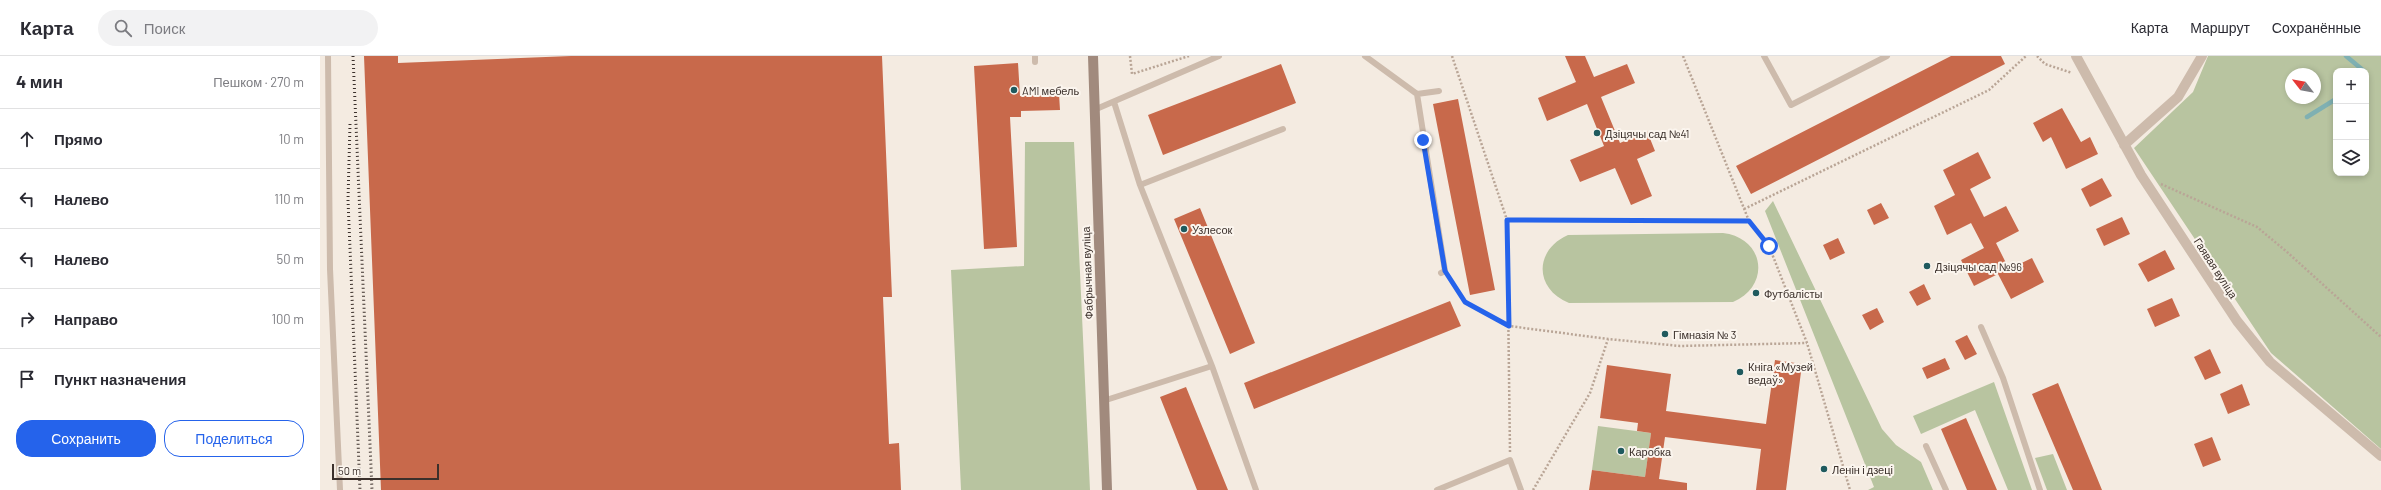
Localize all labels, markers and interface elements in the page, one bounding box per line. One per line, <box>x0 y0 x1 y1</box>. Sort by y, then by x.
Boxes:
search box <box>98 10 378 46</box>
text: Карта <box>20 16 74 39</box>
icon: search <box>112 17 134 39</box>
text: Поиск <box>144 19 185 37</box>
text: Карта <box>2131 19 2168 36</box>
text: Маршрут <box>2190 19 2250 36</box>
text: Сохранённые <box>2272 19 2361 36</box>
north arrow <box>2285 68 2321 104</box>
map controls <box>2333 68 2369 176</box>
button: + <box>2333 68 2369 104</box>
text: 4 мин <box>16 71 63 91</box>
text: Пешком · 270 m <box>213 74 304 90</box>
place label: AMI мебель <box>1022 84 1079 97</box>
marker: AMI мебель <box>1009 85 1019 95</box>
button: − <box>2333 104 2369 140</box>
place label: Дзіцячы сад №41 <box>1605 127 1689 140</box>
icon: ahead <box>16 128 38 150</box>
marker: Дзіцячы сад №41 <box>1592 128 1602 138</box>
text: Прямо <box>54 130 103 148</box>
text: 10 m <box>279 131 304 147</box>
route end <box>1414 131 1432 149</box>
button: layers <box>2333 140 2369 176</box>
icon: left <box>16 188 38 210</box>
text: Налево <box>54 190 109 208</box>
text: 110 m <box>274 191 304 207</box>
place label: Узлесок <box>1192 223 1233 236</box>
marker: Узлесок <box>1179 224 1189 234</box>
street label: Фабрычная вуліца <box>1079 225 1095 320</box>
street label: Гаявая вуліца <box>2192 235 2241 301</box>
route start <box>1760 237 1778 255</box>
icon: left <box>16 248 38 270</box>
text: Налево <box>54 250 109 268</box>
text: 50 m <box>277 251 304 267</box>
place label: Дзіцячы сад №96 <box>1935 260 2022 273</box>
marker: Дзіцячы сад №96 <box>1922 261 1932 271</box>
place label: Футбалісты <box>1764 287 1822 300</box>
marker: Футбалісты <box>1751 288 1761 298</box>
icon: right <box>16 308 38 330</box>
text: Направо <box>54 310 118 328</box>
text: 100 m <box>271 311 304 327</box>
place label: Гімназія № 3 <box>1673 328 1736 341</box>
marker: Гімназія № 3 <box>1660 329 1670 339</box>
place label: Кніга «Музей ведаў» <box>1748 360 1813 386</box>
marker: Кніга «Музей ведаў» <box>1735 367 1745 377</box>
icon: arrive <box>16 368 38 390</box>
text: Пункт назначения <box>54 370 186 388</box>
button: Сохранить <box>16 420 156 457</box>
button: Поделиться <box>164 420 304 457</box>
place label: Каробка <box>1629 445 1672 458</box>
marker: Каробка <box>1616 446 1626 456</box>
scale bar <box>332 462 439 481</box>
place label: Ленін і дзеці <box>1832 463 1893 476</box>
text: 50 m <box>338 464 361 477</box>
marker: Ленін і дзеці <box>1819 464 1829 474</box>

